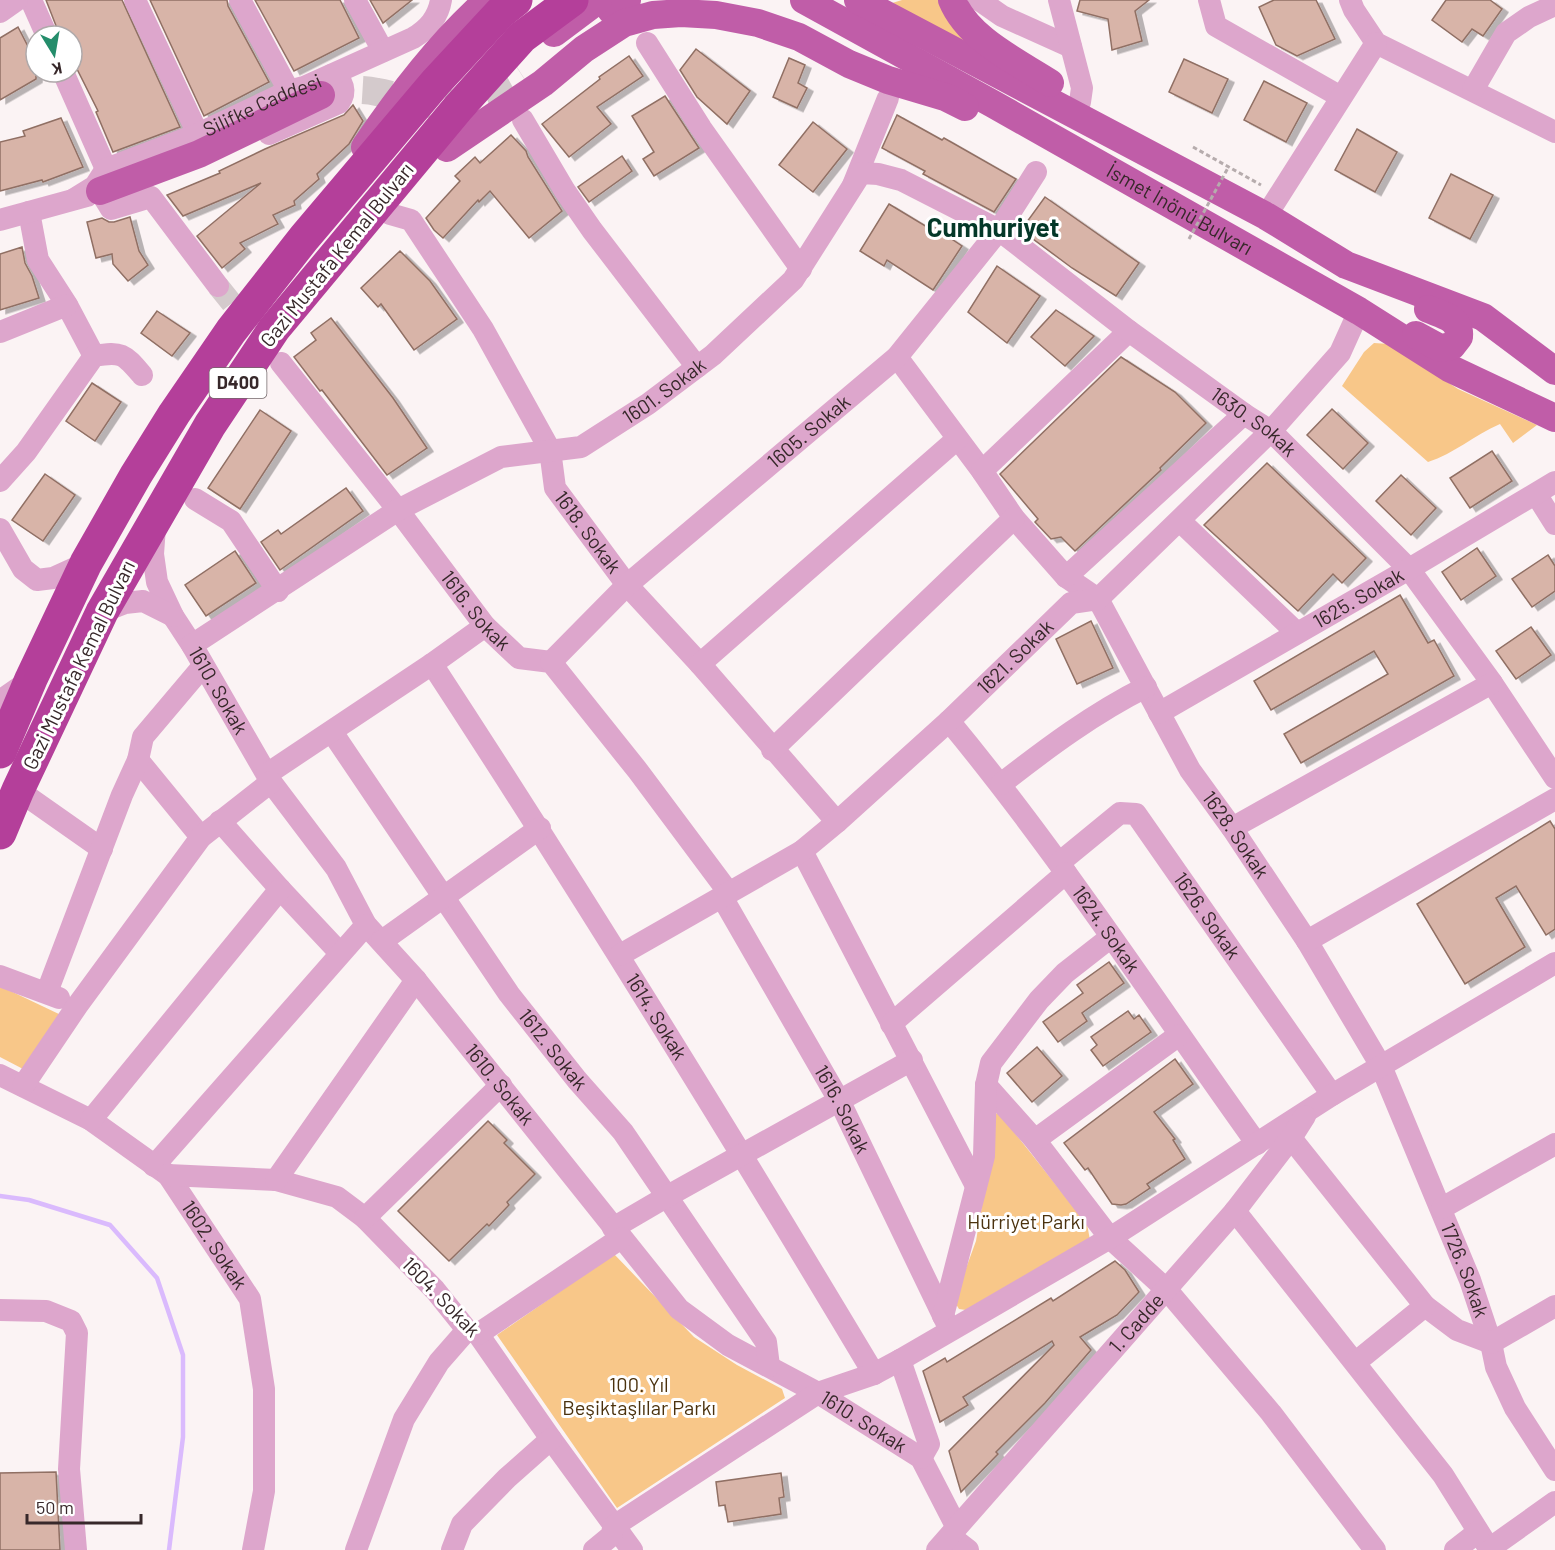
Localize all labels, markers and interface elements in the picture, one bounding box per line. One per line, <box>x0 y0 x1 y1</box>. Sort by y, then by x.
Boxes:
north arrow <box>24 24 84 84</box>
text: K <box>50 59 64 79</box>
street label: Silifke Caddesi <box>199 68 325 141</box>
street label: Gazi Mustafa Kemal Bulvarı <box>255 157 418 351</box>
street label: İsmet İnönü Bulvarı <box>1103 158 1257 259</box>
district label: Cumhuriyet <box>927 211 1059 242</box>
street label: 1601. Sokak <box>617 352 710 428</box>
road number: D400 <box>210 368 266 398</box>
street label: 1630. Sokak <box>1207 381 1302 461</box>
street label: 1605. Sokak <box>762 389 854 473</box>
street label: 1618. Sokak <box>550 486 627 577</box>
street label: Gazi Mustafa Kemal Bulvarı <box>17 556 139 773</box>
street label: 1625. Sokak <box>1308 562 1407 633</box>
street label: 1616. Sokak <box>437 565 516 655</box>
street label: 1621. Sokak <box>971 614 1058 699</box>
street label: 1610. Sokak <box>184 642 254 738</box>
street label: 1628. Sokak <box>1198 786 1275 882</box>
street label: 1626. Sokak <box>1169 867 1246 963</box>
street label: 1624. Sokak <box>1068 880 1146 977</box>
street label: 1614. Sokak <box>621 968 693 1064</box>
street label: 1612. Sokak <box>514 1003 593 1095</box>
street label: 1610. Sokak <box>460 1038 540 1129</box>
street label: 1616. Sokak <box>810 1060 876 1157</box>
street label: 1602. Sokak <box>177 1195 253 1293</box>
park label: Hürriyet Parkı <box>967 1209 1085 1233</box>
street label: 1726. Sokak <box>1436 1219 1495 1320</box>
street label: 1604. Sokak <box>398 1251 486 1341</box>
street label: 1. Cadde <box>1103 1288 1168 1357</box>
park label: 100. Yıl Beşiktaşlılar Parkı <box>562 1372 716 1419</box>
street label: 1610. Sokak <box>816 1385 912 1457</box>
scale bar <box>27 1487 141 1525</box>
text: 50 m <box>36 1496 74 1518</box>

